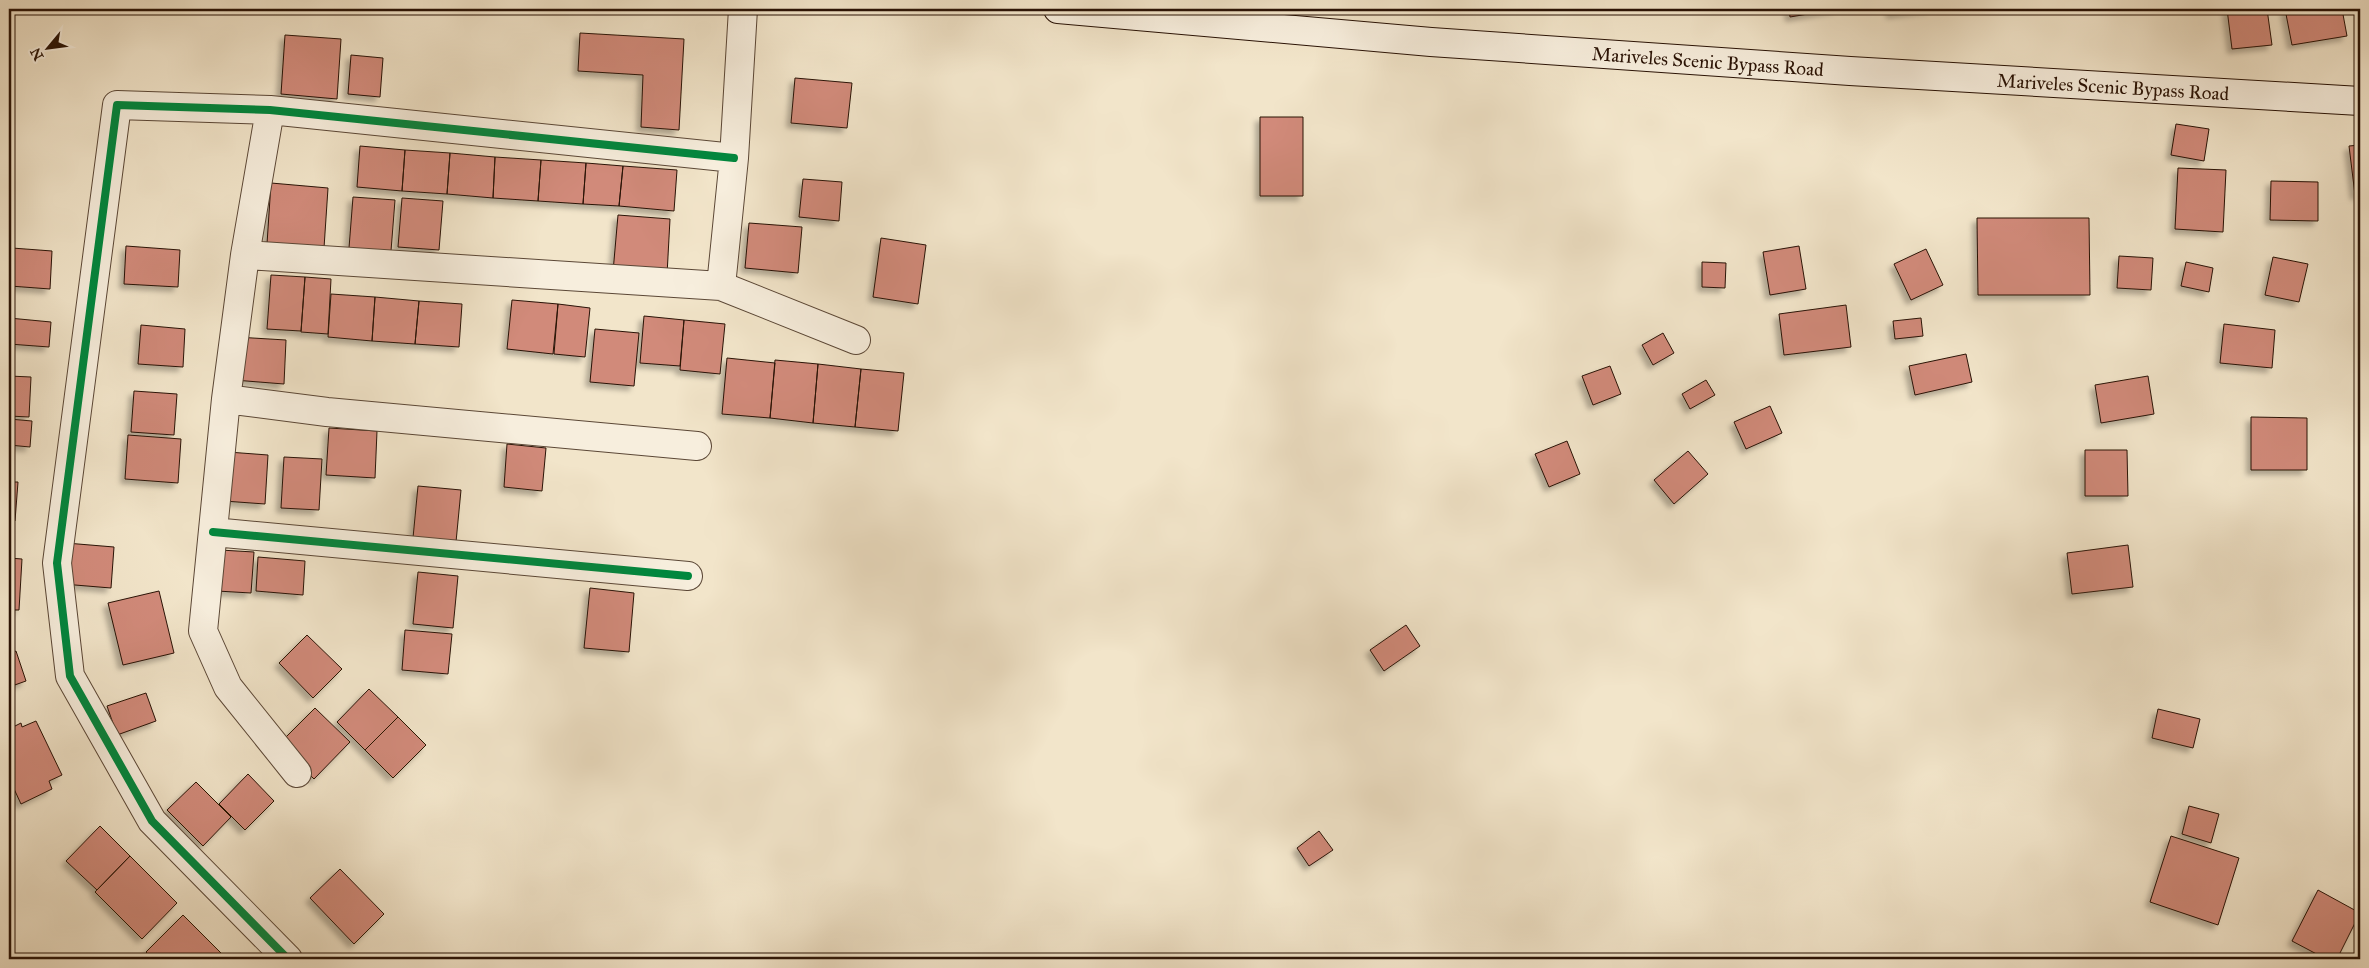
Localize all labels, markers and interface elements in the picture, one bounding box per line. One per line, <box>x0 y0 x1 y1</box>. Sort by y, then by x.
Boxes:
north arrow <box>22 22 72 72</box>
street label: Mariveles Scenic Bypass Road <box>1591 42 1825 81</box>
text: N <box>27 45 47 63</box>
street label: Mariveles Scenic Bypass Road <box>1996 68 2230 105</box>

